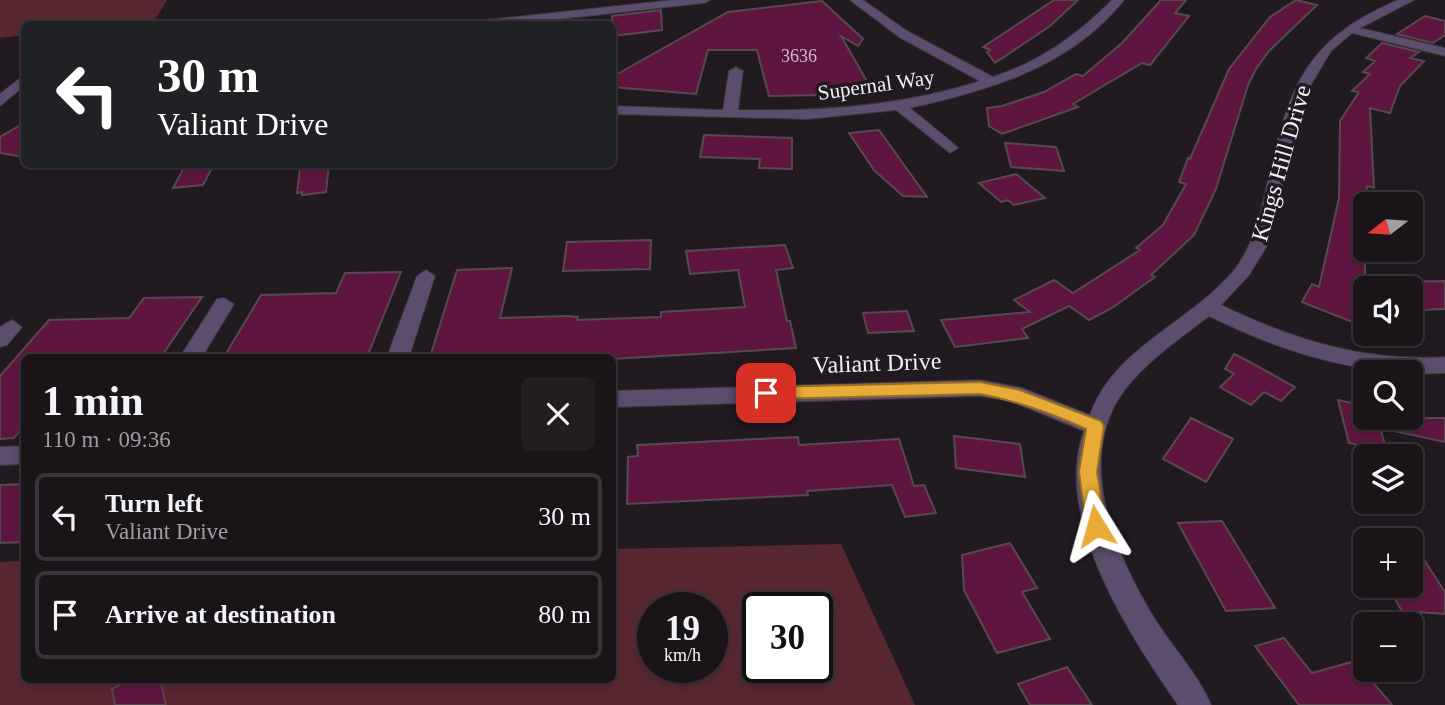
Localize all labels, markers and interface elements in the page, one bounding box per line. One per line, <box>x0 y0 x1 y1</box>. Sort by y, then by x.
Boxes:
house number: 3636 <box>781 46 817 66</box>
text: 30 m <box>157 48 259 103</box>
icon: left <box>42 49 133 140</box>
street label: Supernal Way <box>816 65 936 105</box>
street label: Kings Hill Drive <box>1246 82 1316 244</box>
text: Valiant Drive <box>157 106 329 142</box>
north arrow <box>1353 192 1423 262</box>
map controls <box>1353 192 1423 682</box>
button: sound <box>1353 276 1423 346</box>
street label: Valiant Drive <box>812 348 942 378</box>
button: search <box>1353 360 1423 430</box>
pin <box>736 363 796 423</box>
icon: arrive <box>747 374 785 412</box>
button: close <box>521 377 595 451</box>
text: 1 min <box>42 378 144 424</box>
text: 110 m · 09:36 <box>42 427 171 452</box>
button: layers <box>1353 444 1423 514</box>
text: Turn left <box>105 489 203 518</box>
position arrow <box>1059 489 1133 563</box>
icon: left <box>46 498 84 536</box>
text: 30 m <box>538 502 591 531</box>
text: Valiant Drive <box>105 519 228 544</box>
button: + <box>1353 528 1423 598</box>
speed limit sign: 30 <box>742 592 833 683</box>
icon: arrive <box>46 596 84 634</box>
text: Arrive at destination <box>105 600 336 629</box>
text: 80 m <box>538 600 591 629</box>
text: 19 <box>665 609 700 648</box>
button: − <box>1353 612 1423 682</box>
text: km/h <box>664 645 701 665</box>

